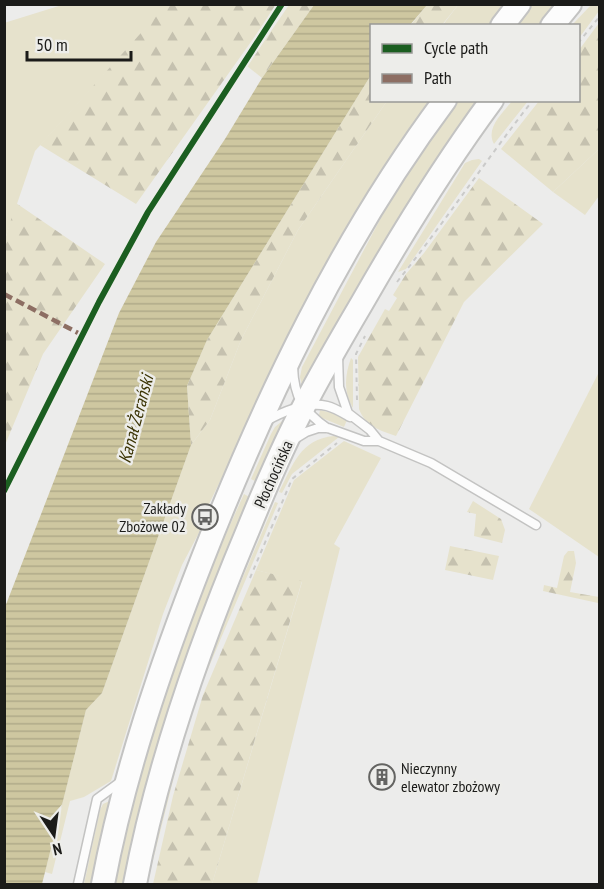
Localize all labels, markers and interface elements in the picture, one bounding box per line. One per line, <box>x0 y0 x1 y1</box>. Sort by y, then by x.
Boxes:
scale bar <box>27 24 130 62</box>
legend <box>370 24 580 102</box>
text: 50 m <box>36 33 68 56</box>
text: Cycle path <box>424 36 488 59</box>
text: Path <box>424 66 452 89</box>
water label: Kanał Żerański <box>113 370 159 465</box>
street label: Płochocińska <box>249 437 297 511</box>
place label: Zakłady Zbożowe 02 <box>119 498 186 536</box>
bus stop icon: Zakłady Zbożowe 02 <box>190 502 220 532</box>
place label: Nieczynny elewator zbożowy <box>401 758 500 796</box>
building icon: Nieczynny elewator zbożowy <box>367 762 397 792</box>
north arrow <box>24 805 84 865</box>
text: N <box>51 839 64 860</box>

